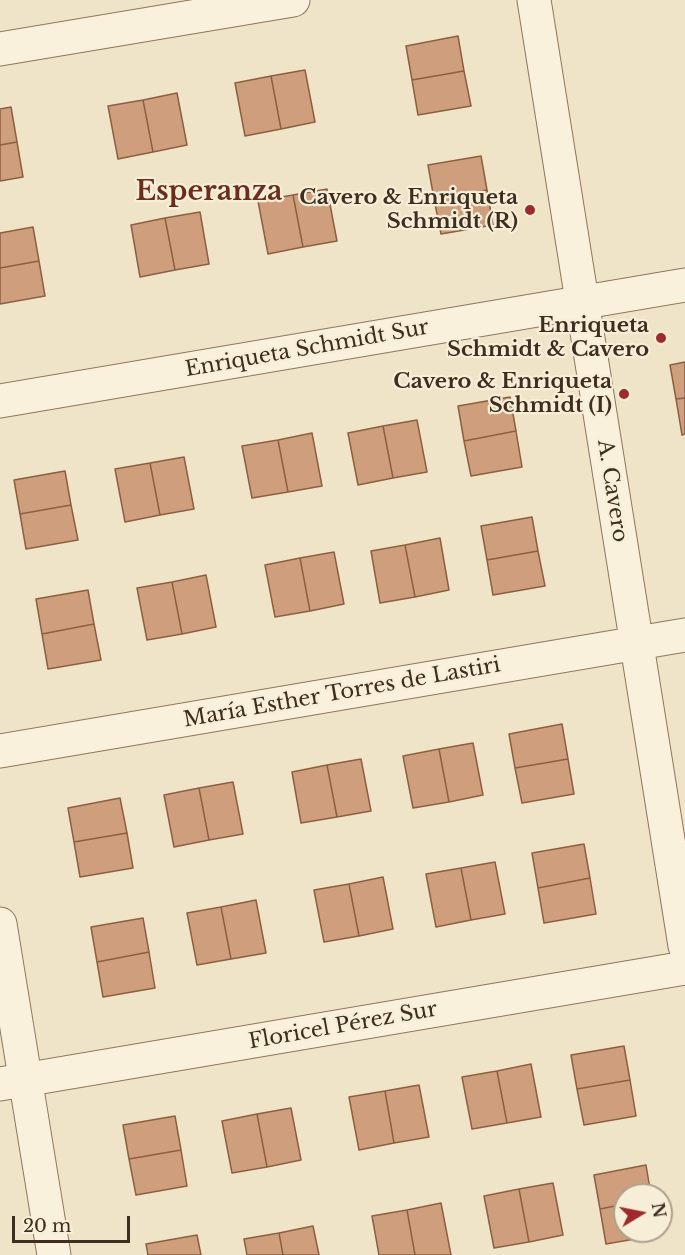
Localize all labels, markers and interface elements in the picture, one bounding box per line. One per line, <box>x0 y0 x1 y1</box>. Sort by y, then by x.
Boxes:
district label: Esperanza <box>135 176 283 208</box>
place label: Cavero & Enriqueta Schmidt (R) <box>299 185 518 235</box>
marker: Cavero & Enriqueta Schmidt (R) <box>523 203 537 217</box>
place label: Enriqueta Schmidt & Cavero <box>447 313 649 363</box>
street label: Enriqueta Schmidt Sur <box>183 315 431 383</box>
marker: Enriqueta Schmidt & Cavero <box>654 331 668 345</box>
place label: Cavero & Enriqueta Schmidt (I) <box>393 369 612 419</box>
marker: Cavero & Enriqueta Schmidt (I) <box>617 387 631 401</box>
street label: A. Cavero <box>591 438 633 544</box>
street label: María Esther Torres de Lastiri <box>182 653 502 733</box>
street label: Floricel Pérez Sur <box>247 997 439 1055</box>
north arrow <box>613 1183 673 1243</box>
text: N <box>648 1201 670 1219</box>
scale bar <box>15 1204 134 1242</box>
text: 20 m <box>23 1215 71 1237</box>

